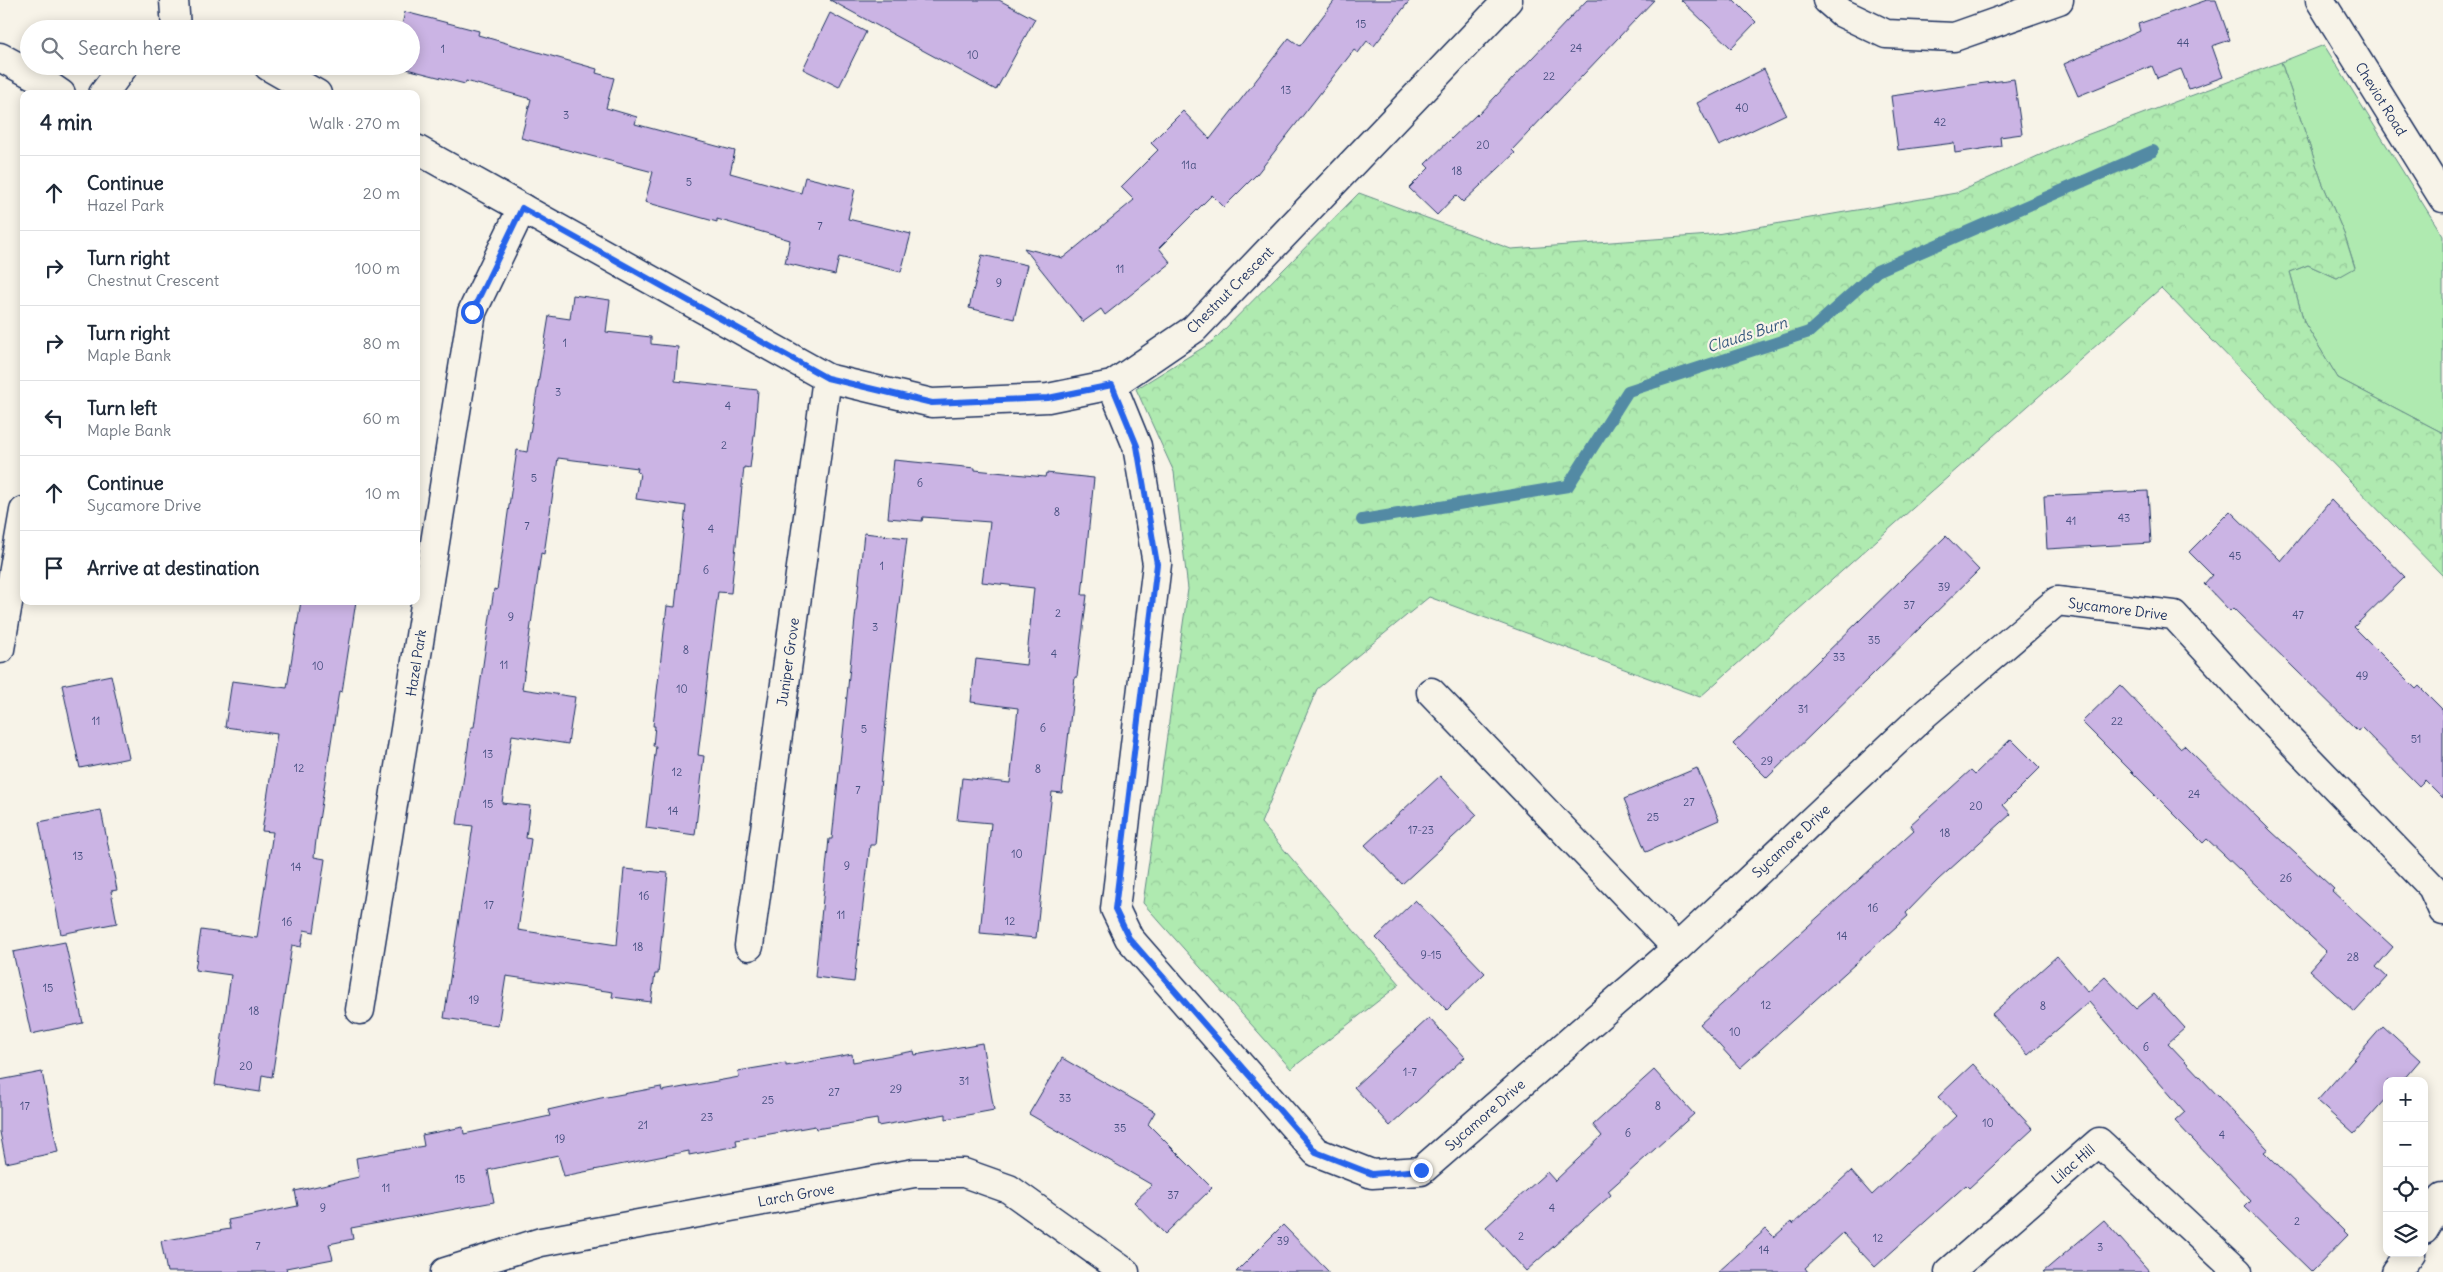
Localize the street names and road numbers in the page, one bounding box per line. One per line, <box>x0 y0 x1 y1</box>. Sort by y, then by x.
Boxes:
street label: Cheviot Road <box>2351 59 2411 139</box>
street label: Chestnut Crescent <box>1183 243 1277 337</box>
street label: Sycamore Drive <box>2067 594 2169 624</box>
street label: Juniper Grove <box>773 617 803 707</box>
street label: Hazel Park <box>402 628 430 698</box>
street label: Sycamore Drive <box>1748 800 1834 882</box>
street label: Sycamore Drive <box>1441 1075 1529 1155</box>
street label: Lilac Hill <box>2048 1140 2098 1188</box>
street label: Larch Grove <box>756 1179 836 1211</box>

